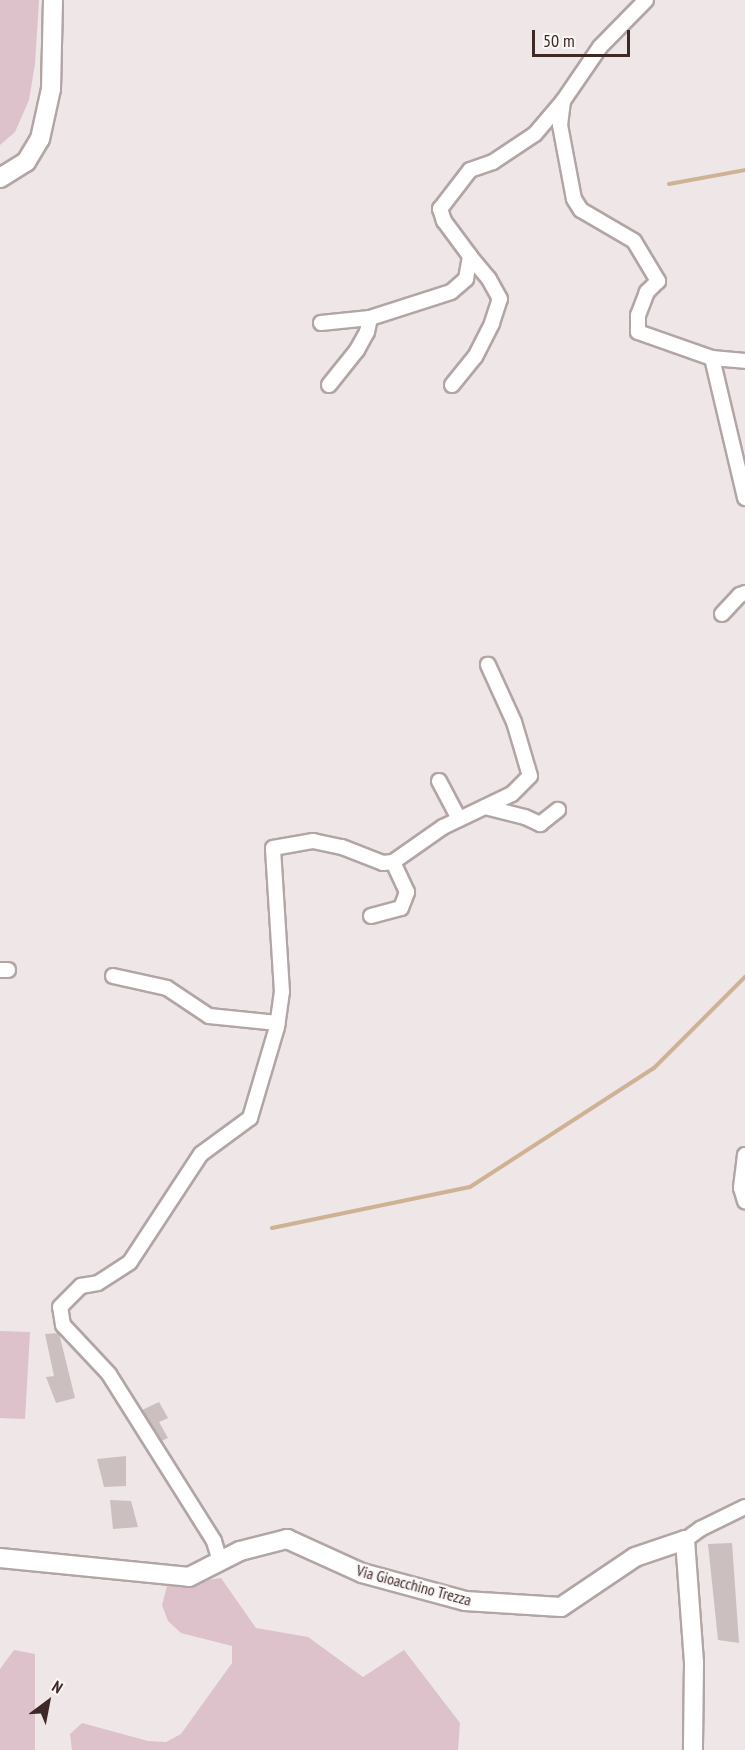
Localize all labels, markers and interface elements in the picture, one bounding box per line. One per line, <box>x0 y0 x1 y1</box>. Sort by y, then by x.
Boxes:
scale bar <box>535 18 632 56</box>
text: 50 m <box>543 29 575 52</box>
street label: Via Gioacchino Trezza <box>354 1560 474 1610</box>
north arrow <box>18 1672 78 1732</box>
text: N <box>49 1676 66 1698</box>

